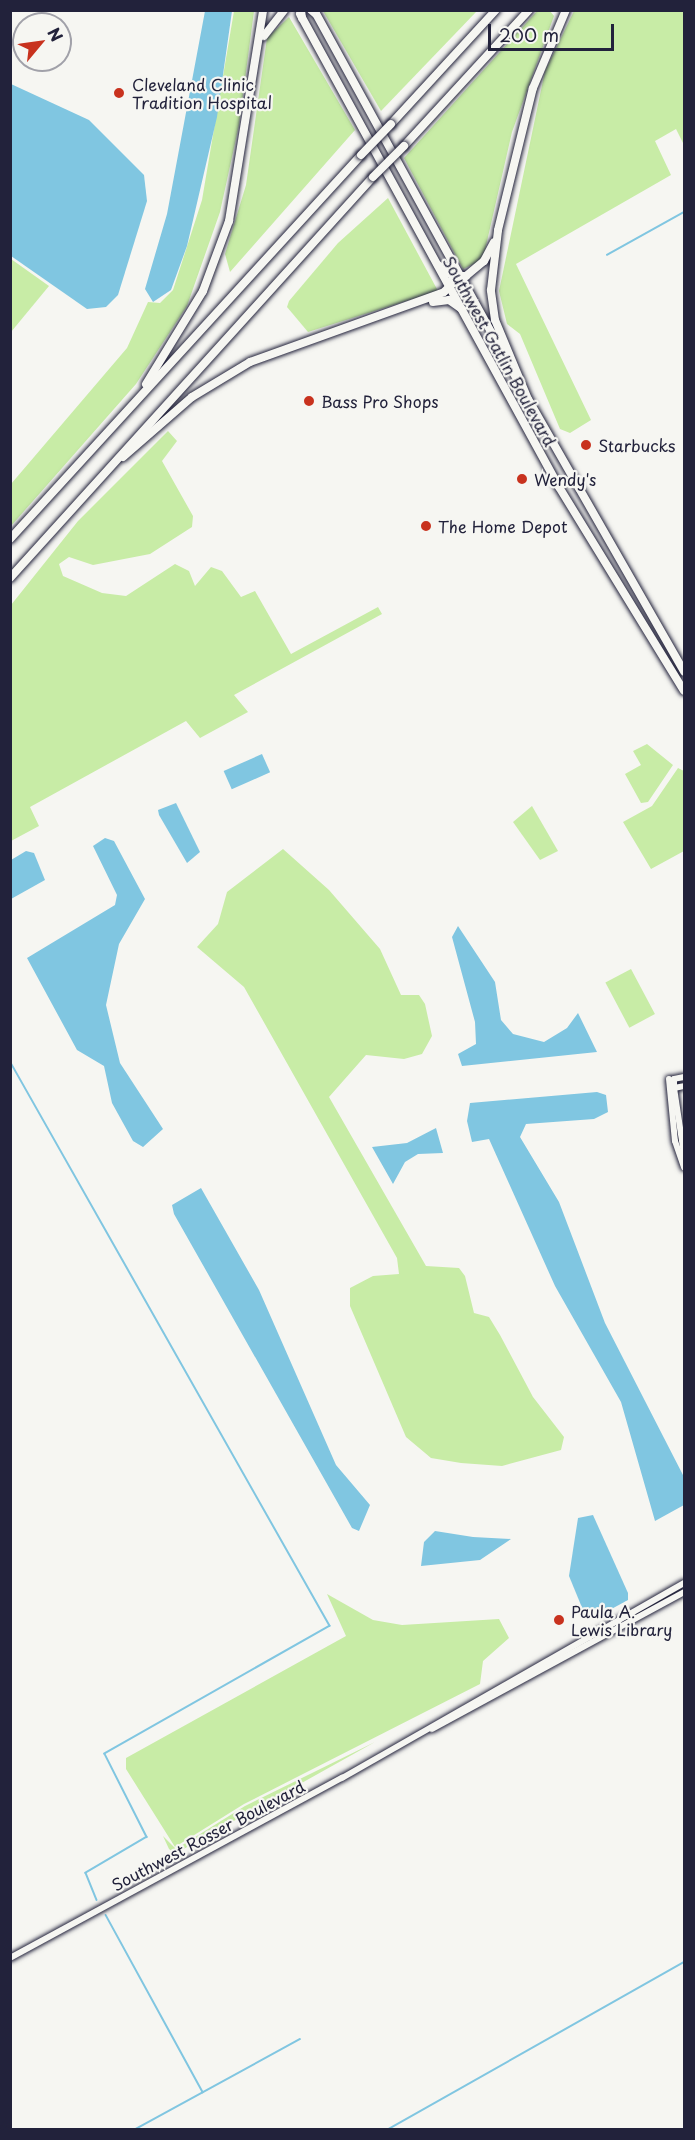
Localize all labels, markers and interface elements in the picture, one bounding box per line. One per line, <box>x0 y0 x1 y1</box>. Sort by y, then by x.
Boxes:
north arrow <box>12 12 72 72</box>
scale bar <box>491 12 617 50</box>
text: 200 m <box>499 21 559 48</box>
text: N <box>42 23 70 46</box>
place label: Cleveland Clinic Tradition Hospital <box>132 74 271 112</box>
marker: Cleveland Clinic Tradition Hospital <box>110 84 128 102</box>
street label: Southwest Gatlin Boulevard <box>440 253 560 449</box>
place label: Bass Pro Shops <box>321 391 439 411</box>
marker: Bass Pro Shops <box>302 394 316 408</box>
place label: Starbucks <box>598 435 675 455</box>
marker: Starbucks <box>579 438 593 452</box>
place label: Wendy's <box>534 469 596 489</box>
marker: Wendy's <box>515 472 529 486</box>
place label: The Home Depot <box>438 516 568 536</box>
marker: The Home Depot <box>419 519 433 533</box>
place label: Paula A. Lewis Library <box>571 1601 672 1639</box>
marker: Paula A. Lewis Library <box>552 1613 566 1627</box>
street label: Southwest Rosser Boulevard <box>108 1776 308 1894</box>

